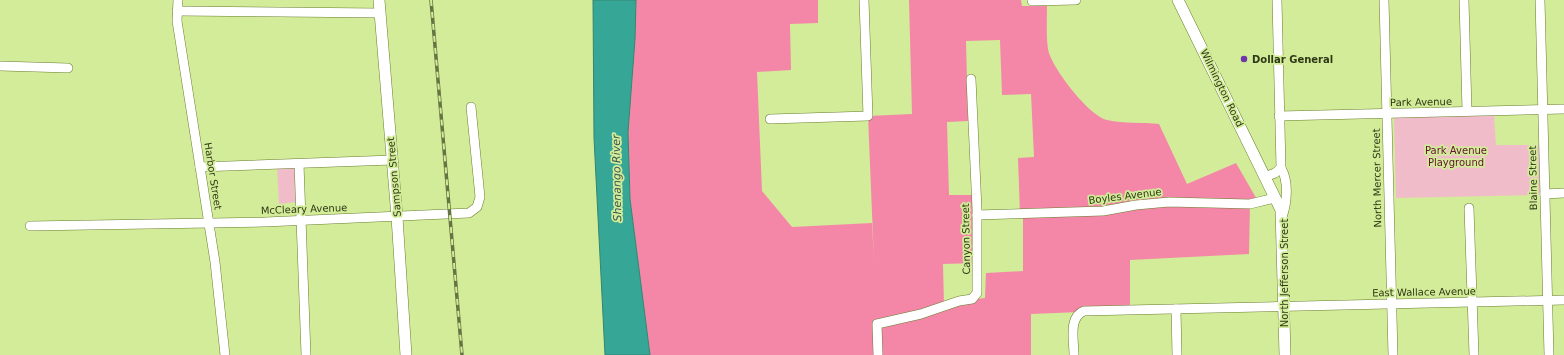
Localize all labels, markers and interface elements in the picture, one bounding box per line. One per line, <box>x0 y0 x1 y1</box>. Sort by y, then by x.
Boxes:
street label: Wilmington Road <box>1198 47 1246 129</box>
marker: Dollar General <box>1239 54 1249 64</box>
place label: Dollar General <box>1252 54 1333 65</box>
street label: Park Avenue <box>1390 96 1452 108</box>
street label: North Mercer Street <box>1371 128 1383 228</box>
water label: Shenango River <box>610 133 624 222</box>
street label: Sampson Street <box>385 137 403 217</box>
street label: Harbor Street <box>202 142 224 210</box>
park label: Park Avenue Playground <box>1425 145 1487 168</box>
street label: Blaine Street <box>1527 146 1539 210</box>
street label: Boyles Avenue <box>1088 186 1162 206</box>
street label: McCleary Avenue <box>261 202 347 216</box>
street label: Canyon Street <box>960 203 972 275</box>
street label: North Jefferson Street <box>1279 219 1290 327</box>
street label: East Wallace Avenue <box>1372 286 1476 298</box>

